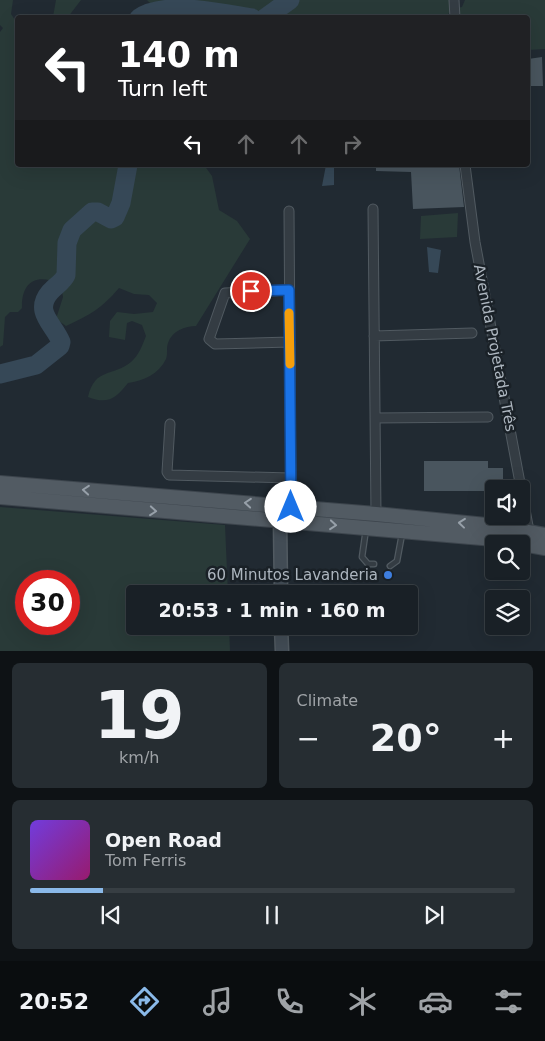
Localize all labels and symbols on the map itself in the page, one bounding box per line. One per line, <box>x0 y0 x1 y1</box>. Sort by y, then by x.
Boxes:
street label: Avenida Projetada Três <box>470 263 520 433</box>
pin <box>230 270 272 312</box>
position arrow <box>264 480 316 532</box>
one-way arrow <box>82 485 90 496</box>
one-way arrow <box>244 498 252 509</box>
one-way arrow <box>149 505 157 516</box>
one-way arrow <box>458 518 466 529</box>
one-way arrow <box>329 519 337 530</box>
place label: 60 Minutos Lavanderia <box>207 566 378 584</box>
marker: 60 Minutos Lavanderia <box>382 569 394 581</box>
speed limit sign: 30 <box>15 570 80 635</box>

